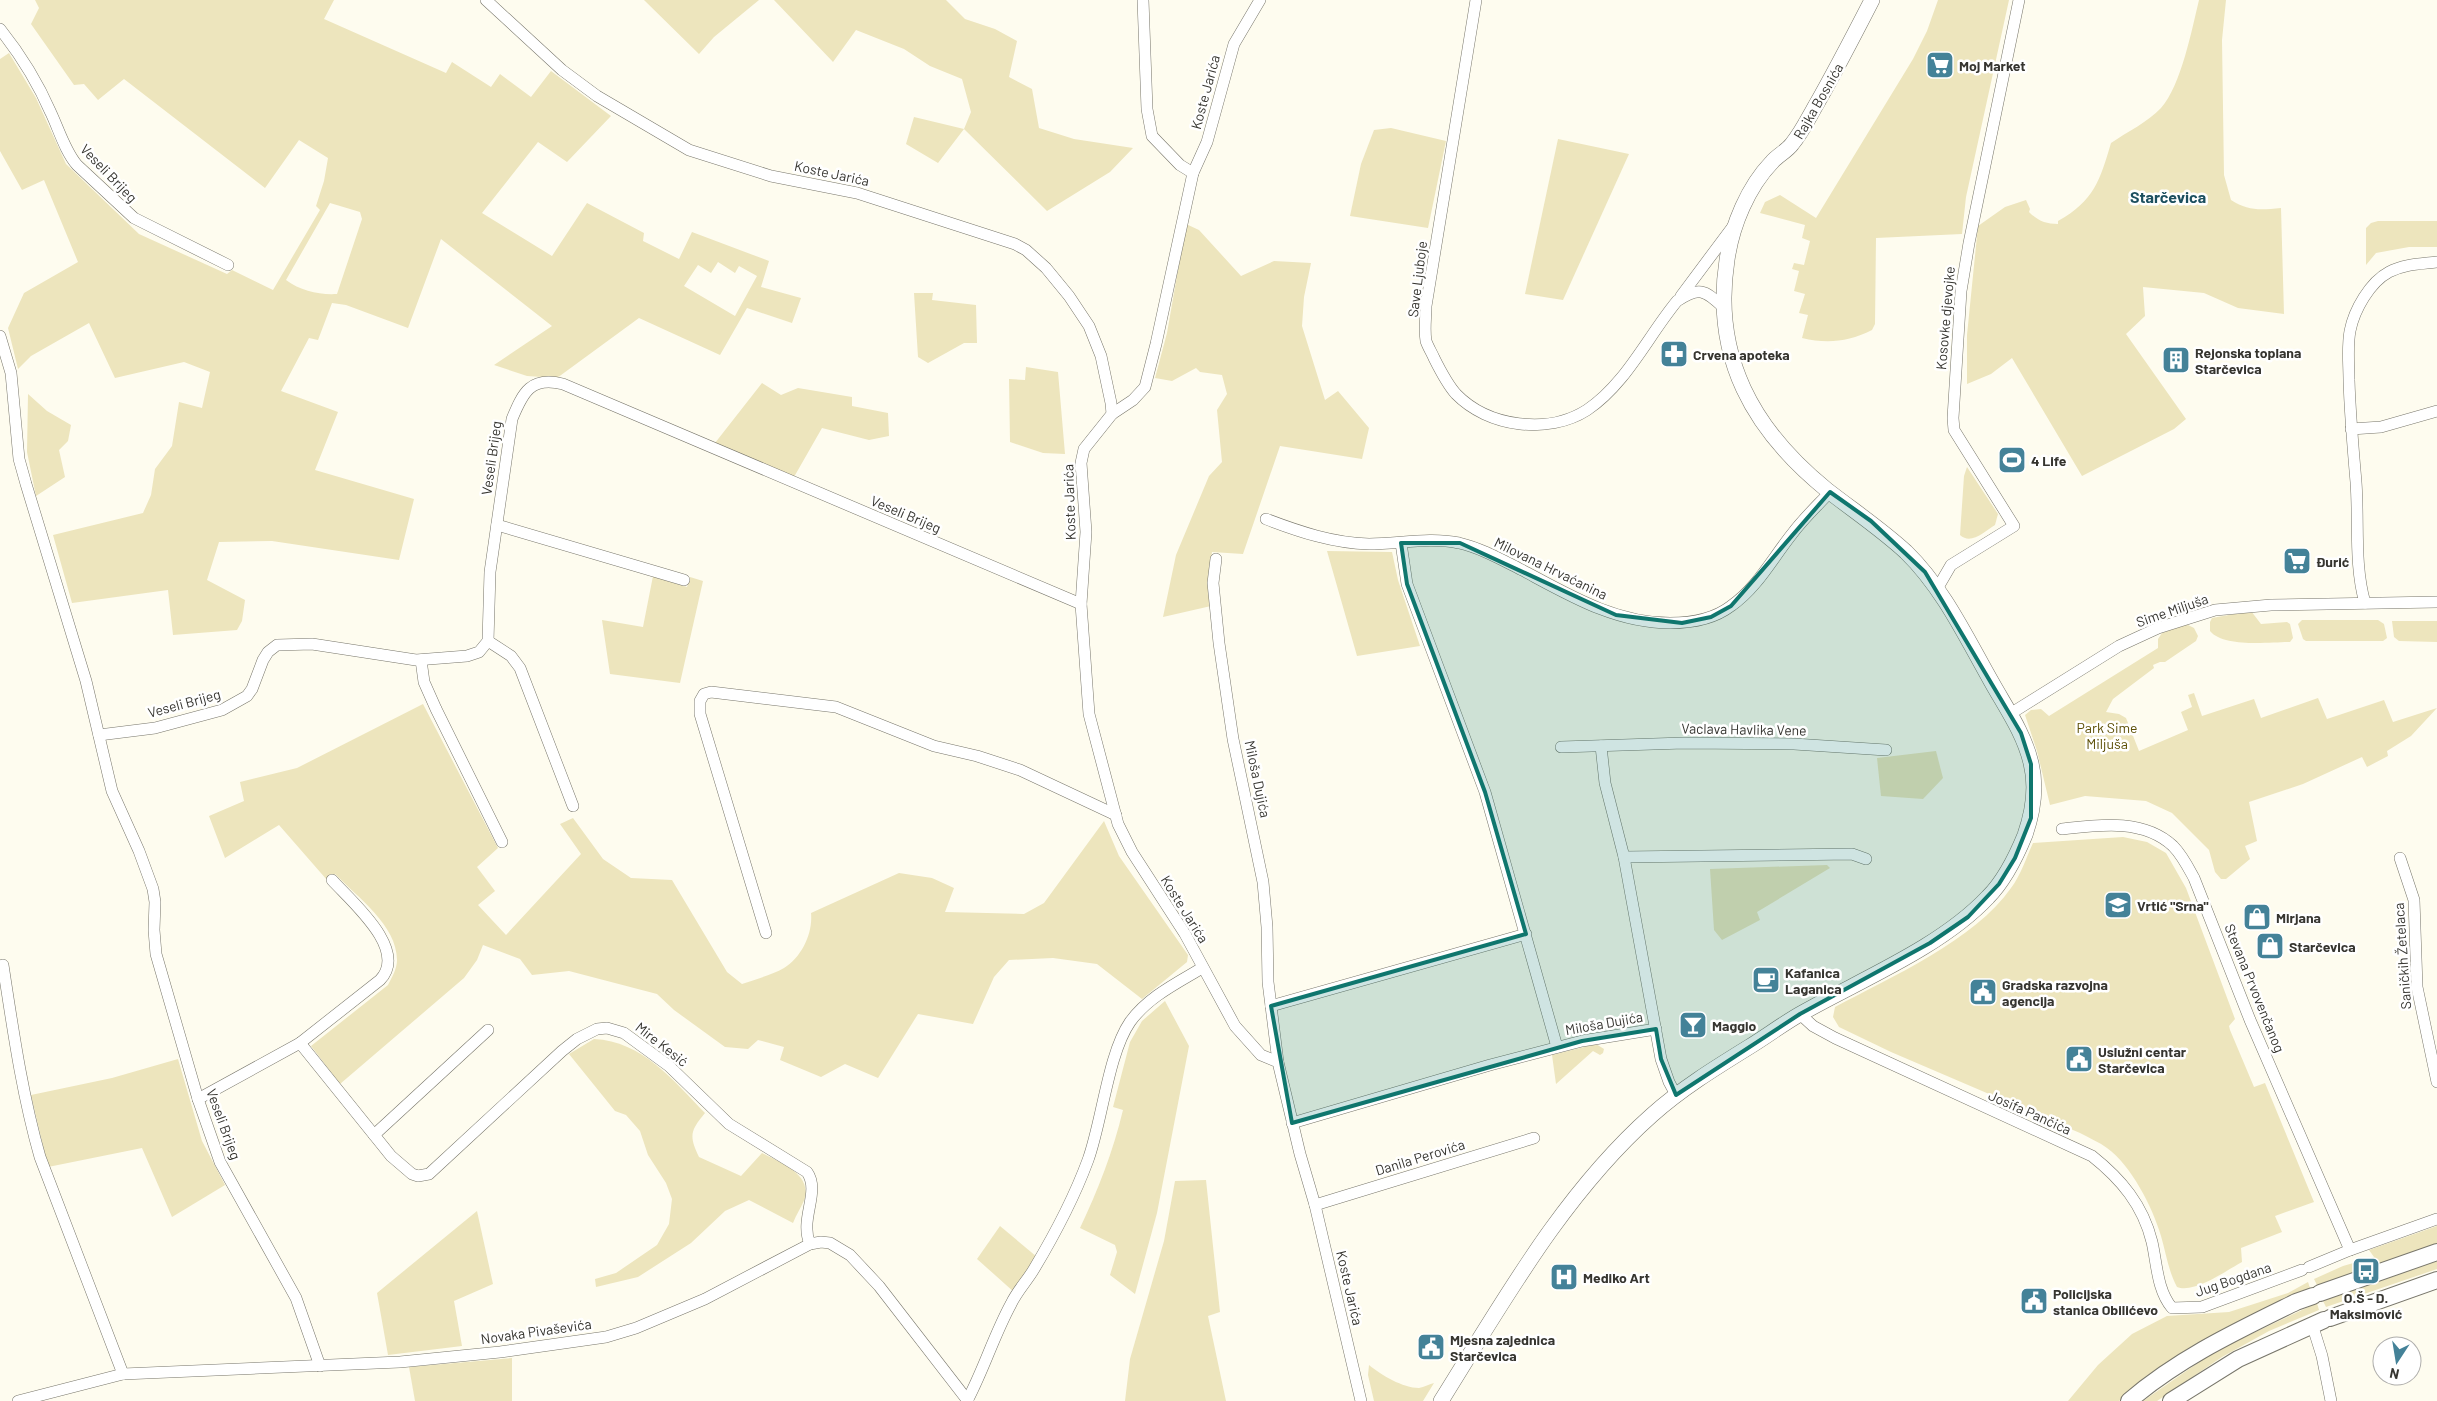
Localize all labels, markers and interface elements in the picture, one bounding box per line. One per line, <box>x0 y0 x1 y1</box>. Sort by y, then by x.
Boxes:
supermarket icon: Moj Market <box>1925 50 1955 80</box>
street label: Koste Jarića <box>1187 53 1223 131</box>
place label: Moj Market <box>1959 57 2026 74</box>
street label: Rajka Bosnića <box>1789 60 1847 142</box>
street label: Veseli Brijeg <box>77 140 141 206</box>
street label: Koste Jarića <box>793 157 871 189</box>
district label: Starčevica <box>2130 187 2206 206</box>
street label: Save Ljuboje <box>1404 240 1430 318</box>
street label: Kosovke djevojke <box>1932 266 1958 370</box>
pharmacy icon: Crvena apoteka <box>1659 339 1689 369</box>
place label: Rejonska toplana Starčevica <box>2195 344 2301 377</box>
building icon: Rejonska toplana Starčevica <box>2161 345 2191 375</box>
place label: Crvena apoteka <box>1693 346 1790 363</box>
street label: Veseli Brijeg <box>477 420 505 496</box>
sports icon: 4 Life <box>1997 445 2027 475</box>
place label: 4 Life <box>2031 452 2067 469</box>
street label: Koste Jarića <box>1059 464 1079 540</box>
street label: Veseli Brijeg <box>868 492 944 536</box>
street label: Milovana Hrvaćanina <box>1492 533 1610 603</box>
supermarket icon: Đurić <box>2282 546 2312 576</box>
place label: Đurić <box>2316 553 2350 570</box>
street label: Sime Miljuša <box>2134 590 2210 630</box>
street label: Veseli Brijeg <box>146 685 222 721</box>
street label: Vaclava Havlika Vene <box>1681 719 1807 739</box>
park label: Park Sime Miljuša <box>2077 719 2138 752</box>
street label: Miloša Dujića <box>1242 739 1274 819</box>
street label: Koste Jarića <box>1158 872 1212 946</box>
school or university icon: Vrtić "Srna" <box>2103 890 2133 920</box>
place label: Vrtić "Srna" <box>2137 897 2209 914</box>
shop icon: Mirjana <box>2242 902 2272 932</box>
street label: Saničkih Žetelaca <box>2390 902 2414 1010</box>
place label: Mirjana <box>2276 909 2321 926</box>
street label: Stevana Prvovenčanog <box>2221 921 2289 1055</box>
shop icon: Starčevica <box>2255 931 2285 961</box>
place label: Starčevica <box>2289 938 2356 955</box>
place label: Kafanica Laganica <box>1785 964 1842 997</box>
cafe icon: Kafanica Laganica <box>1751 965 1781 995</box>
place label: Gradska razvojna agencija <box>2002 976 2108 1009</box>
public building icon: Gradska razvojna agencija <box>1968 977 1998 1007</box>
street label: Miloša Dujića <box>1564 1008 1644 1038</box>
bar icon: Maggio <box>1678 1010 1708 1040</box>
place label: Maggio <box>1712 1017 1757 1034</box>
street label: Mire Kesić <box>632 1018 692 1070</box>
place label: Uslužni centar Starčevica <box>2098 1043 2187 1076</box>
public building icon: Uslužni centar Starčevica <box>2064 1044 2094 1074</box>
street label: Veseli Brijeg <box>203 1086 245 1162</box>
street label: Josifa Pančića <box>1986 1086 2074 1138</box>
street label: Danila Perovića <box>1373 1135 1467 1179</box>
street label: Koste Jarića <box>1333 1249 1367 1327</box>
bus stop icon: O.Š - D. Maksimović <box>2351 1256 2381 1286</box>
street label: Jug Bogdana <box>2193 1258 2273 1300</box>
hospital icon: Mediko Art <box>1549 1262 1579 1292</box>
place label: Mediko Art <box>1583 1269 1650 1286</box>
place label: Policijska stanica Obilićevo <box>2053 1285 2158 1318</box>
public building icon: Policijska stanica Obilićevo <box>2019 1286 2049 1316</box>
place label: O.Š - D. Maksimović <box>2330 1289 2403 1322</box>
street label: Novaka Pivaševića <box>480 1315 592 1347</box>
place label: Mjesna zajednica Starčevica <box>1450 1331 1555 1364</box>
public building icon: Mjesna zajednica Starčevica <box>1416 1332 1446 1362</box>
north arrow <box>2372 1336 2422 1386</box>
text: N <box>2388 1365 2401 1383</box>

